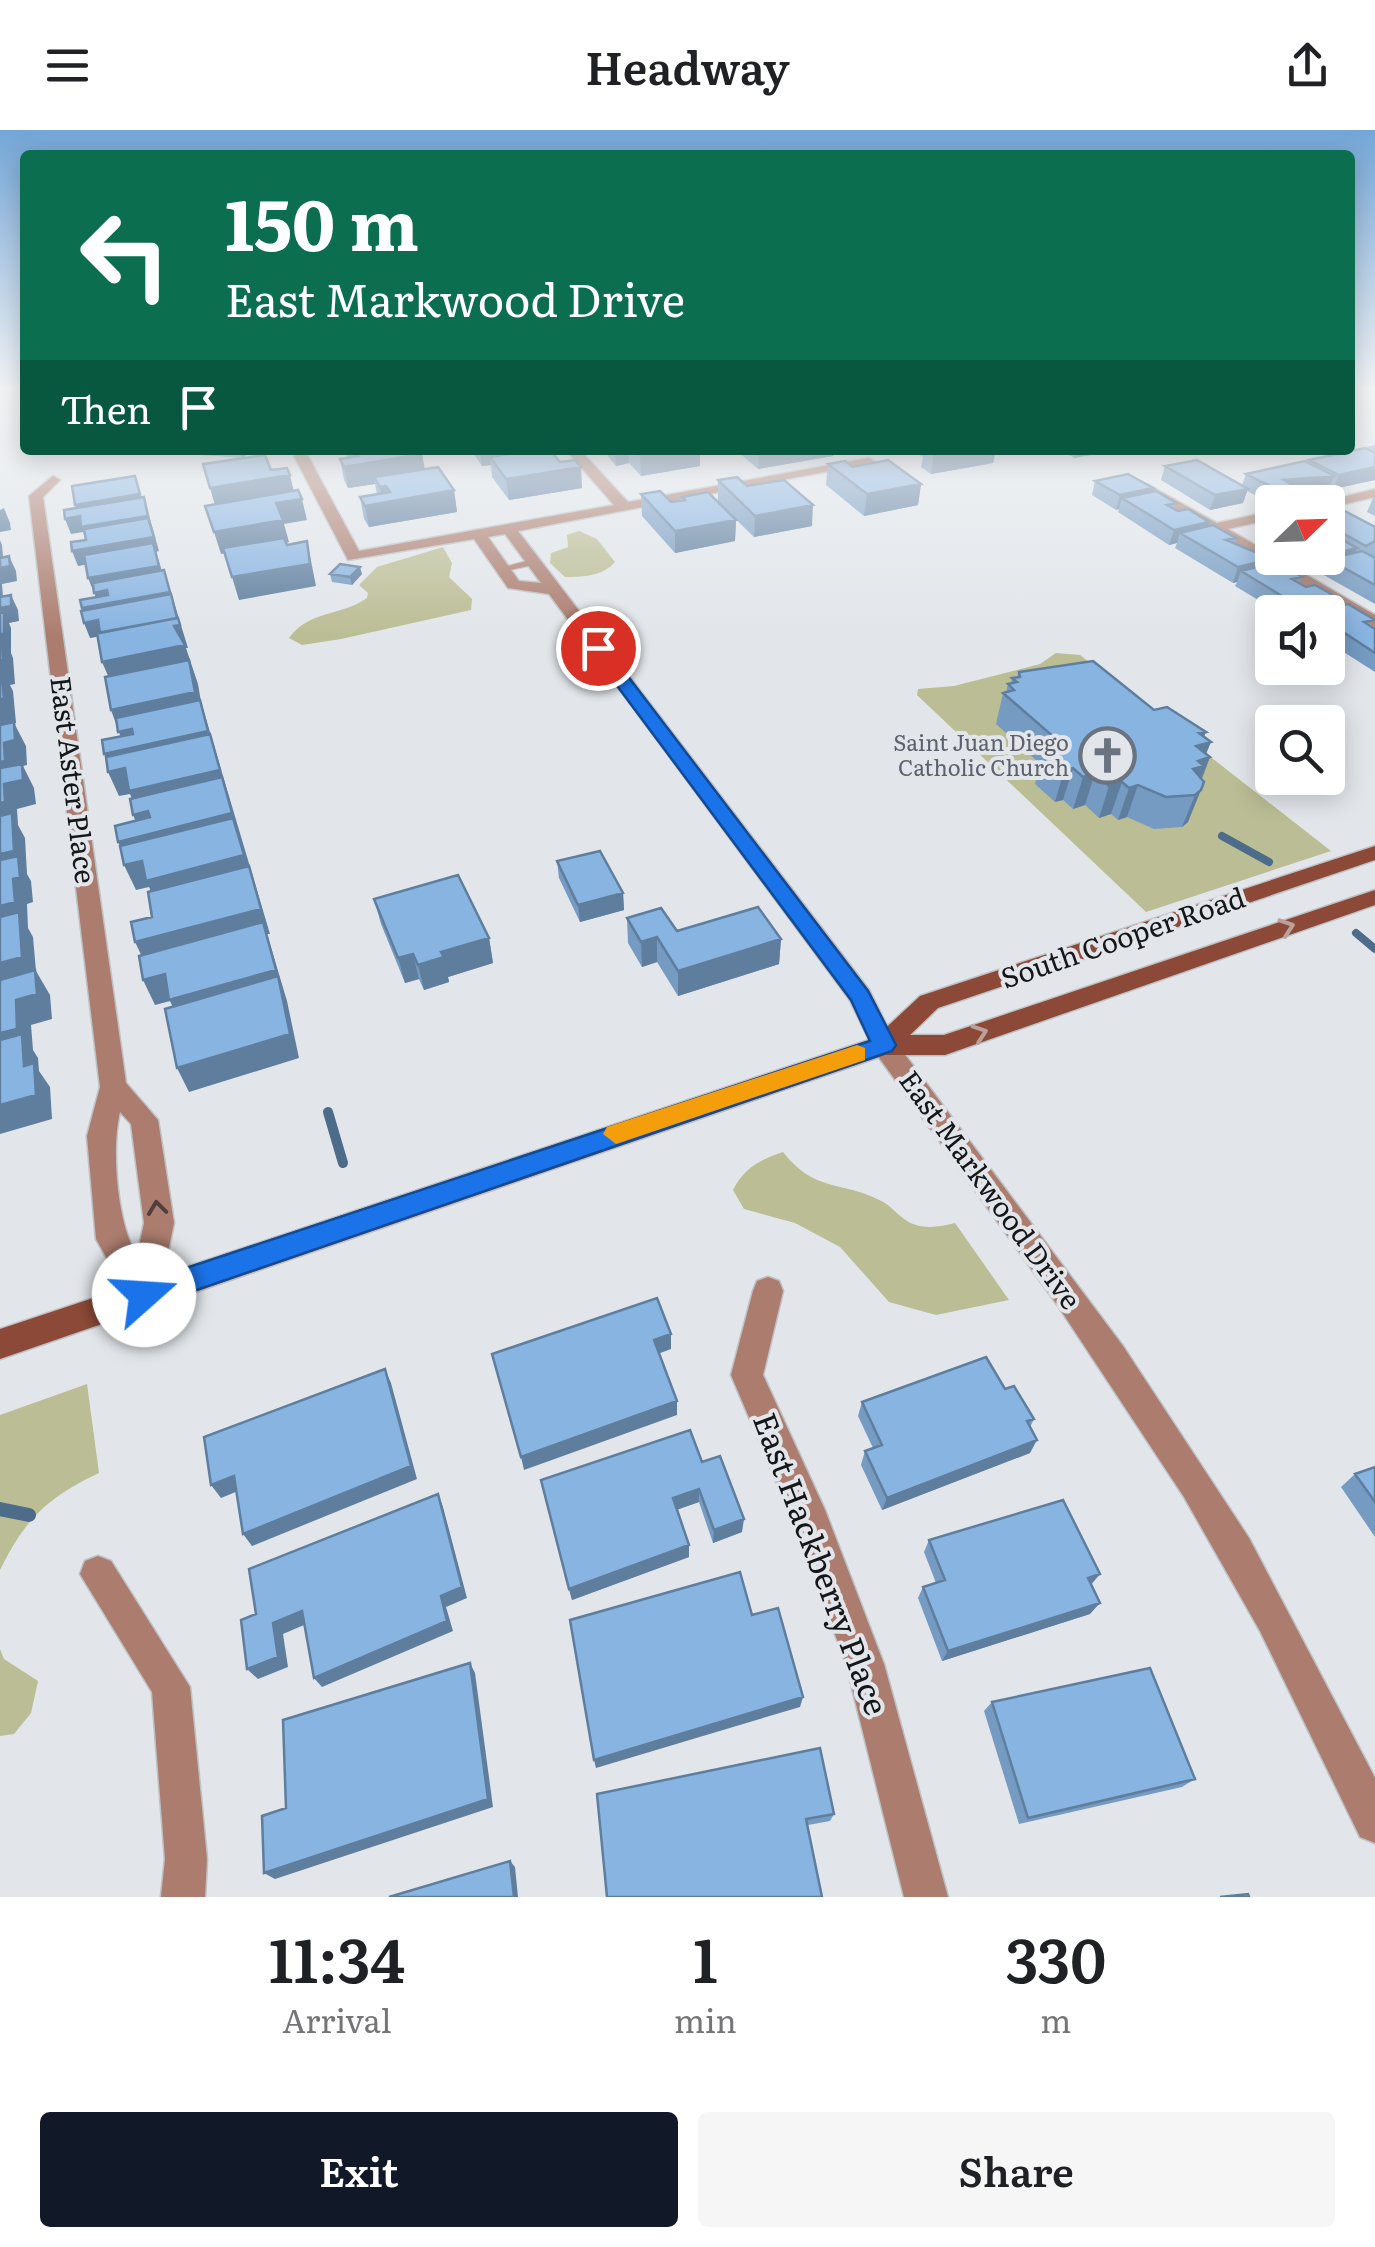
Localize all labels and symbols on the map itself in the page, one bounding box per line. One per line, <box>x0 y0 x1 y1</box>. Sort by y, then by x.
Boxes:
north arrow <box>1255 485 1345 575</box>
pin <box>556 606 641 691</box>
street label: East Aster Place <box>41 674 109 886</box>
place label: Saint Juan Diego Catholic Church <box>893 725 1069 783</box>
church icon: Saint Juan Diego Catholic Church <box>1078 726 1138 786</box>
street label: South Cooper Road <box>995 875 1250 998</box>
one-way arrow <box>1278 919 1295 939</box>
one-way arrow <box>970 1024 987 1044</box>
street label: East Markwood Drive <box>890 1061 1093 1317</box>
one-way arrow <box>147 1200 168 1216</box>
position arrow <box>92 1243 196 1347</box>
street label: East Hackberry Place <box>743 1405 903 1721</box>

